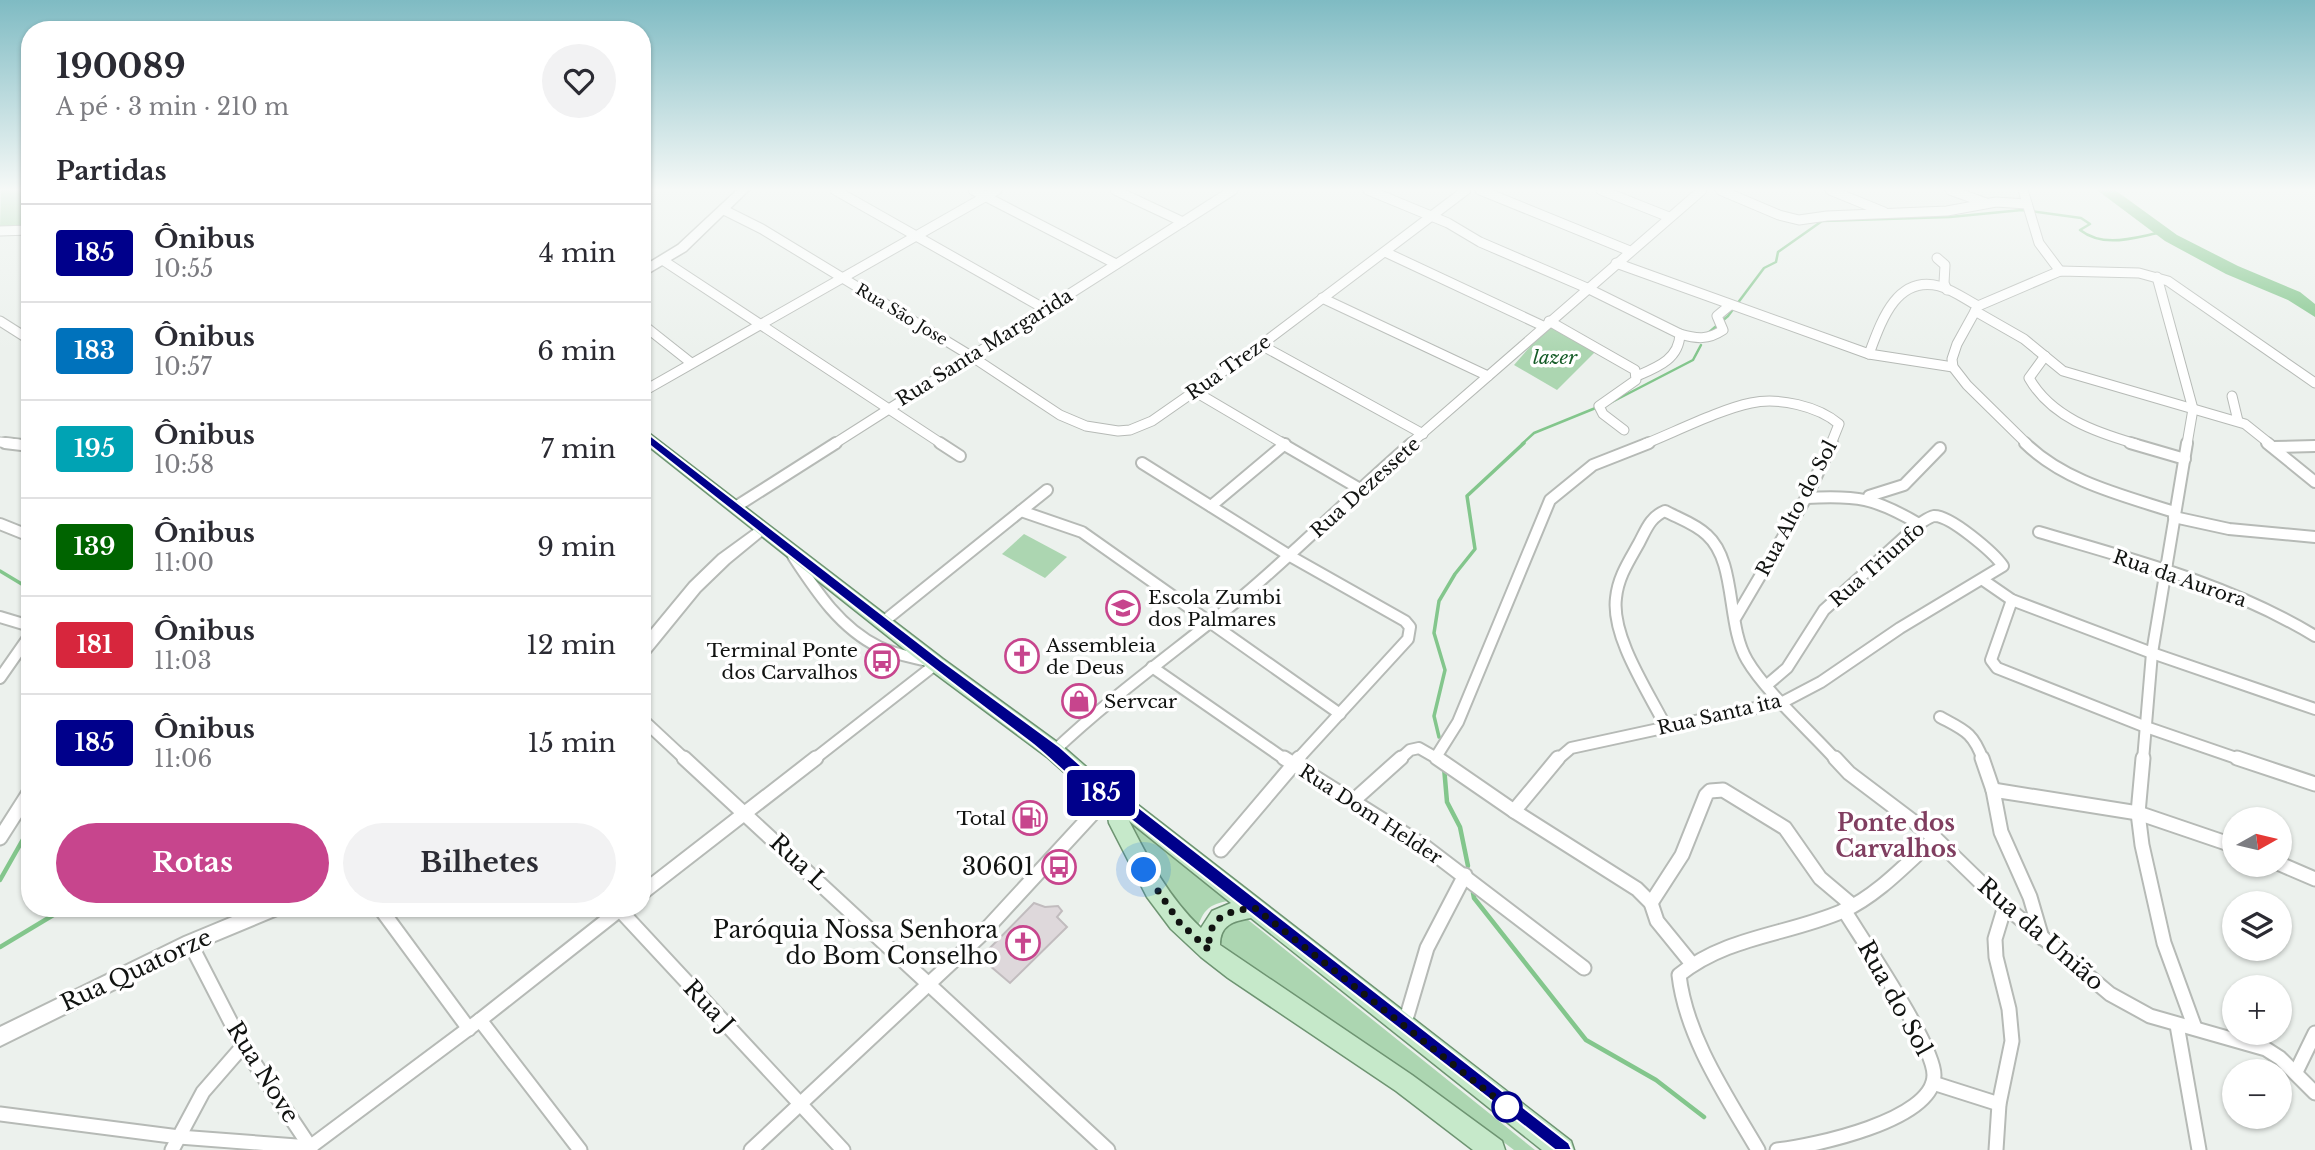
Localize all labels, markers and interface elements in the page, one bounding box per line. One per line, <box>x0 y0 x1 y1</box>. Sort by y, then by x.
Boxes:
button: heart <box>542 44 616 118</box>
text: 190089 <box>56 46 186 87</box>
text: A pé · 3 min · 210 m <box>56 93 289 121</box>
text: Partidas <box>56 155 167 187</box>
text: Ônibus <box>154 223 255 255</box>
text: 4 min <box>539 237 616 269</box>
text: 185 <box>75 238 114 267</box>
text: 10:55 <box>154 255 213 283</box>
street label: Rua São Jose <box>852 279 952 349</box>
street label: Rua Santa Margarida <box>892 284 1077 411</box>
text: Ônibus <box>154 321 255 353</box>
street label: Rua Treze <box>1182 330 1275 405</box>
text: 6 min <box>537 335 616 367</box>
text: 183 <box>74 336 115 365</box>
park label: lazer <box>1533 346 1578 369</box>
text: 10:57 <box>154 353 212 381</box>
text: Ônibus <box>154 419 255 451</box>
street label: Rua Dezessete <box>1306 432 1425 542</box>
text: 7 min <box>541 433 616 465</box>
text: 195 <box>74 434 115 463</box>
street label: Rua Alto do Sol <box>1751 437 1842 580</box>
text: 10:58 <box>154 451 214 479</box>
text: Ônibus <box>154 517 255 549</box>
street label: Rua Triunfo <box>1825 517 1929 612</box>
text: 9 min <box>537 531 616 563</box>
text: 139 <box>74 532 115 561</box>
street label: Rua da Aurora <box>2110 545 2250 612</box>
text: 11:00 <box>154 549 214 577</box>
place label: Escola Zumbi dos Palmares <box>1148 586 1282 631</box>
school or university icon: Escola Zumbi dos Palmares <box>1104 589 1142 627</box>
text: Ônibus <box>154 615 255 647</box>
text: 12 min <box>526 629 616 661</box>
text: 181 <box>76 630 113 659</box>
place label: Assembleia de Deus <box>1045 634 1156 679</box>
church icon: Assembleia de Deus <box>1003 637 1041 675</box>
place label: Terminal Ponte dos Carvalhos <box>707 639 858 684</box>
bus stop icon: Terminal Ponte dos Carvalhos <box>863 642 901 680</box>
text: 11:03 <box>154 647 212 675</box>
shop icon: Servcar <box>1060 682 1098 720</box>
street label: Rua Santa ita <box>1655 689 1784 740</box>
place label: Servcar <box>1104 690 1177 713</box>
text: Ônibus <box>154 713 255 745</box>
text: 15 min <box>527 727 616 759</box>
text: 185 <box>75 728 114 757</box>
text: 11:06 <box>154 745 212 773</box>
street label: Rua Dom Helder <box>1295 760 1446 869</box>
line badge: 185 <box>1061 770 1141 816</box>
text: 185 <box>1081 778 1121 807</box>
fuel station icon: Total <box>1011 799 1049 837</box>
place label: Total <box>957 807 1006 830</box>
north arrow <box>2222 807 2292 877</box>
map controls <box>2222 807 2292 1129</box>
district label: Ponte dos Carvalhos <box>1835 809 1957 863</box>
button: Rotas <box>56 823 329 903</box>
button: Bilhetes <box>343 823 616 903</box>
street label: Rua L <box>764 828 834 896</box>
bus stop icon: 30601 <box>1040 848 1078 886</box>
your location <box>1126 852 1161 887</box>
place label: 30601 <box>962 853 1034 881</box>
street label: Rua da União <box>1972 872 2110 996</box>
button: layers <box>2222 891 2292 961</box>
place label: Paróquia Nossa Senhora do Bom Conselho <box>713 916 998 970</box>
street label: Rua Quatorze <box>56 923 216 1017</box>
church icon: Paróquia Nossa Senhora do Bom Conselho <box>1004 924 1042 962</box>
street label: Rua do Sol <box>1852 936 1938 1060</box>
street label: Rua J <box>678 974 740 1038</box>
button: + <box>2222 975 2292 1045</box>
street label: Rua Nove <box>221 1016 305 1128</box>
button: − <box>2222 1059 2292 1129</box>
unlabelled marker <box>1492 1092 1522 1122</box>

